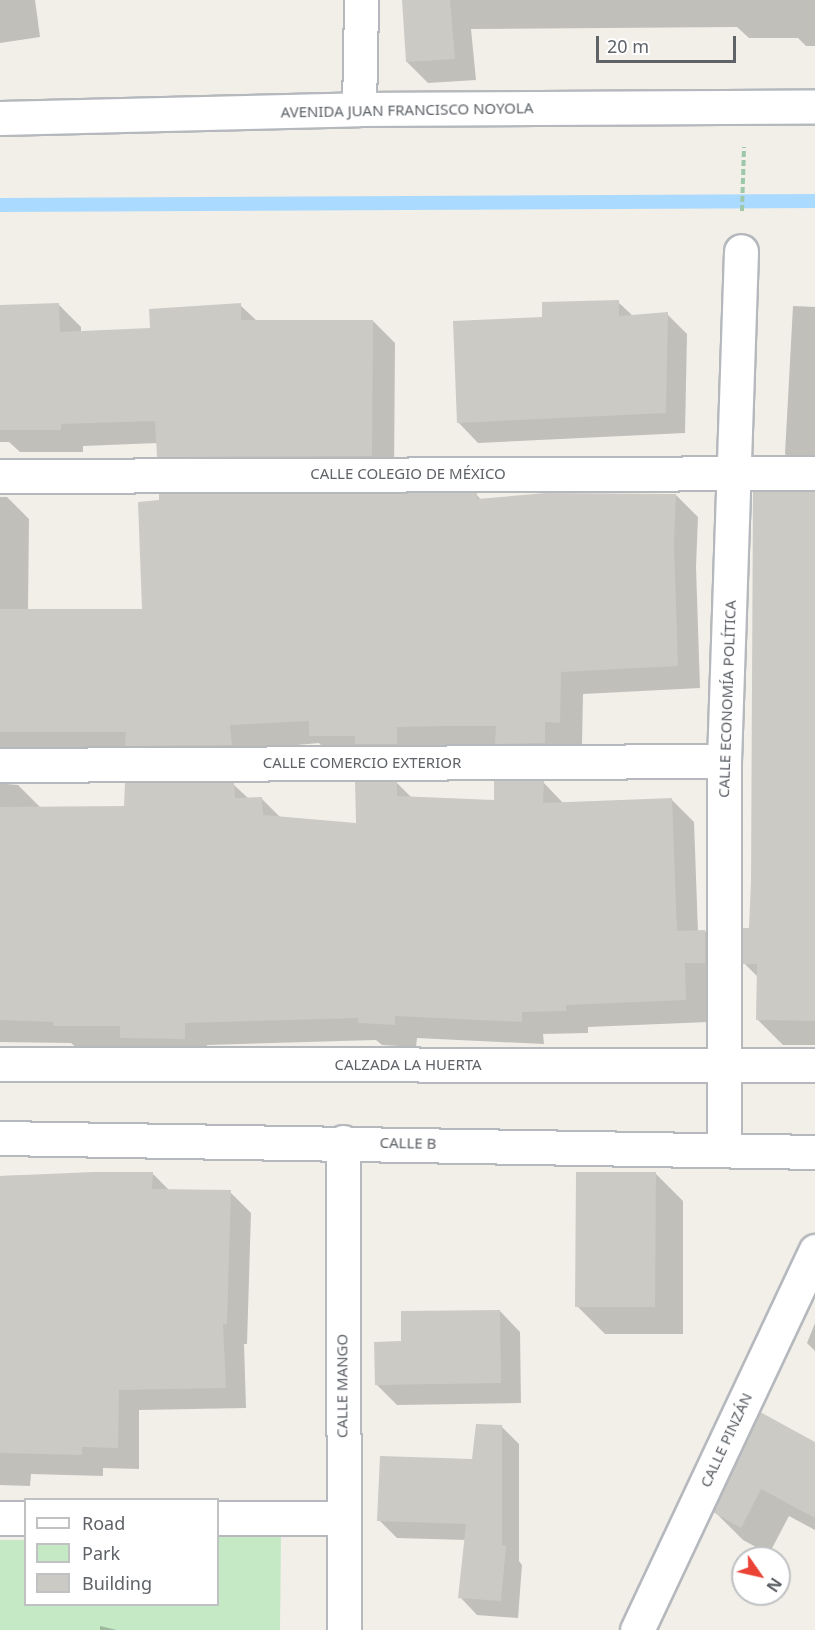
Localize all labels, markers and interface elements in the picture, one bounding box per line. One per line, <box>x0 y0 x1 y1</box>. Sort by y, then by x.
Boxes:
scale bar <box>599 24 738 62</box>
text: 20 m <box>607 34 649 58</box>
street label: AVENIDA JUAN FRANCISCO NOYOLA <box>280 99 534 121</box>
street label: CALLE COLEGIO DE MÉXICO <box>310 465 506 483</box>
street label: CALLE ECONOMÍA POLÍTICA <box>715 600 739 798</box>
street label: CALLE COMERCIO EXTERIOR <box>263 754 461 772</box>
street label: CALZADA LA HUERTA <box>334 1056 482 1074</box>
street label: CALLE B <box>379 1134 437 1152</box>
street label: CALLE MANGO <box>333 1334 351 1438</box>
street label: CALLE PINZÁN <box>696 1390 756 1490</box>
legend <box>24 1498 219 1606</box>
text: Road <box>82 1511 125 1535</box>
text: Park <box>82 1541 120 1565</box>
north arrow <box>731 1546 791 1606</box>
text: Building <box>82 1571 152 1595</box>
text: N <box>762 1573 787 1596</box>

